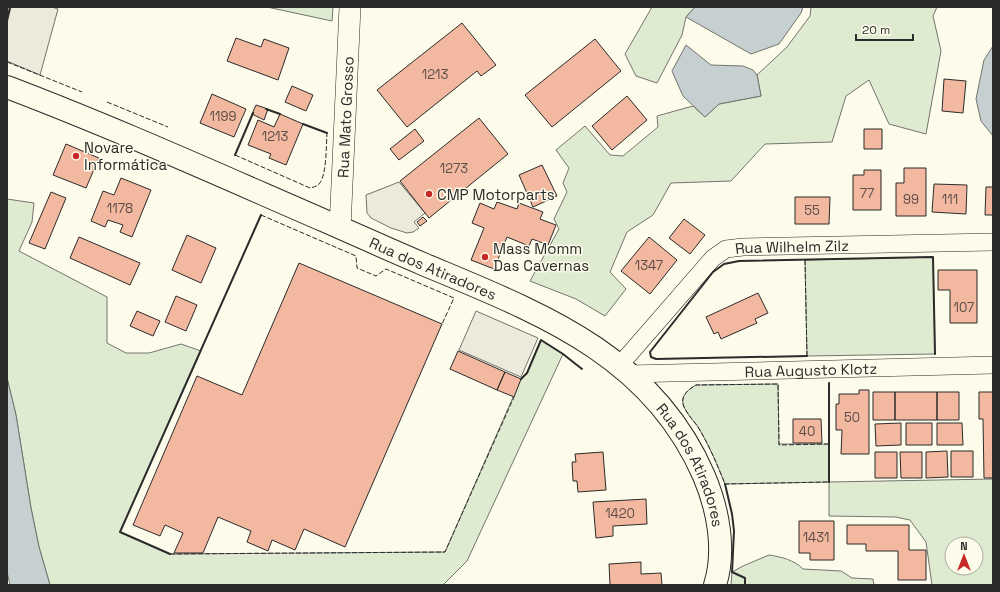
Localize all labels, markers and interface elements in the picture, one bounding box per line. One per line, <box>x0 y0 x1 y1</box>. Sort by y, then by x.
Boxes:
scale bar <box>856 16 913 42</box>
text: 20 m <box>862 22 890 38</box>
street label: Rua Mato Grosso <box>333 56 357 178</box>
house number: 1213 <box>422 66 448 83</box>
house number: 1199 <box>210 108 236 125</box>
house number: 1213 <box>262 128 288 145</box>
place label: Novare Informática <box>84 138 167 174</box>
marker: Novare Informática <box>71 151 81 161</box>
house number: 1273 <box>440 160 468 177</box>
place label: CMP Motorparts <box>437 185 555 204</box>
house number: 77 <box>860 185 874 202</box>
marker: CMP Motorparts <box>424 189 434 199</box>
house number: 99 <box>903 191 919 208</box>
house number: 111 <box>942 191 958 208</box>
house number: 1178 <box>107 200 133 217</box>
house number: 55 <box>804 202 820 219</box>
street label: Rua dos Atiradores <box>367 232 500 304</box>
street label: Rua Wilhelm Zilz <box>734 235 849 257</box>
place label: Mass Momm Das Cavernas <box>493 239 589 275</box>
marker: Mass Momm Das Cavernas <box>480 252 490 262</box>
house number: 1347 <box>635 257 663 274</box>
house number: 107 <box>954 299 974 316</box>
street label: Rua Augusto Klotz <box>744 358 877 381</box>
street label: Rua dos Atiradores <box>653 399 728 528</box>
house number: 50 <box>844 409 860 426</box>
house number: 40 <box>799 423 815 440</box>
house number: 1420 <box>605 505 635 522</box>
house number: 1431 <box>803 529 829 546</box>
north arrow <box>944 536 984 576</box>
text: N <box>960 539 968 553</box>

